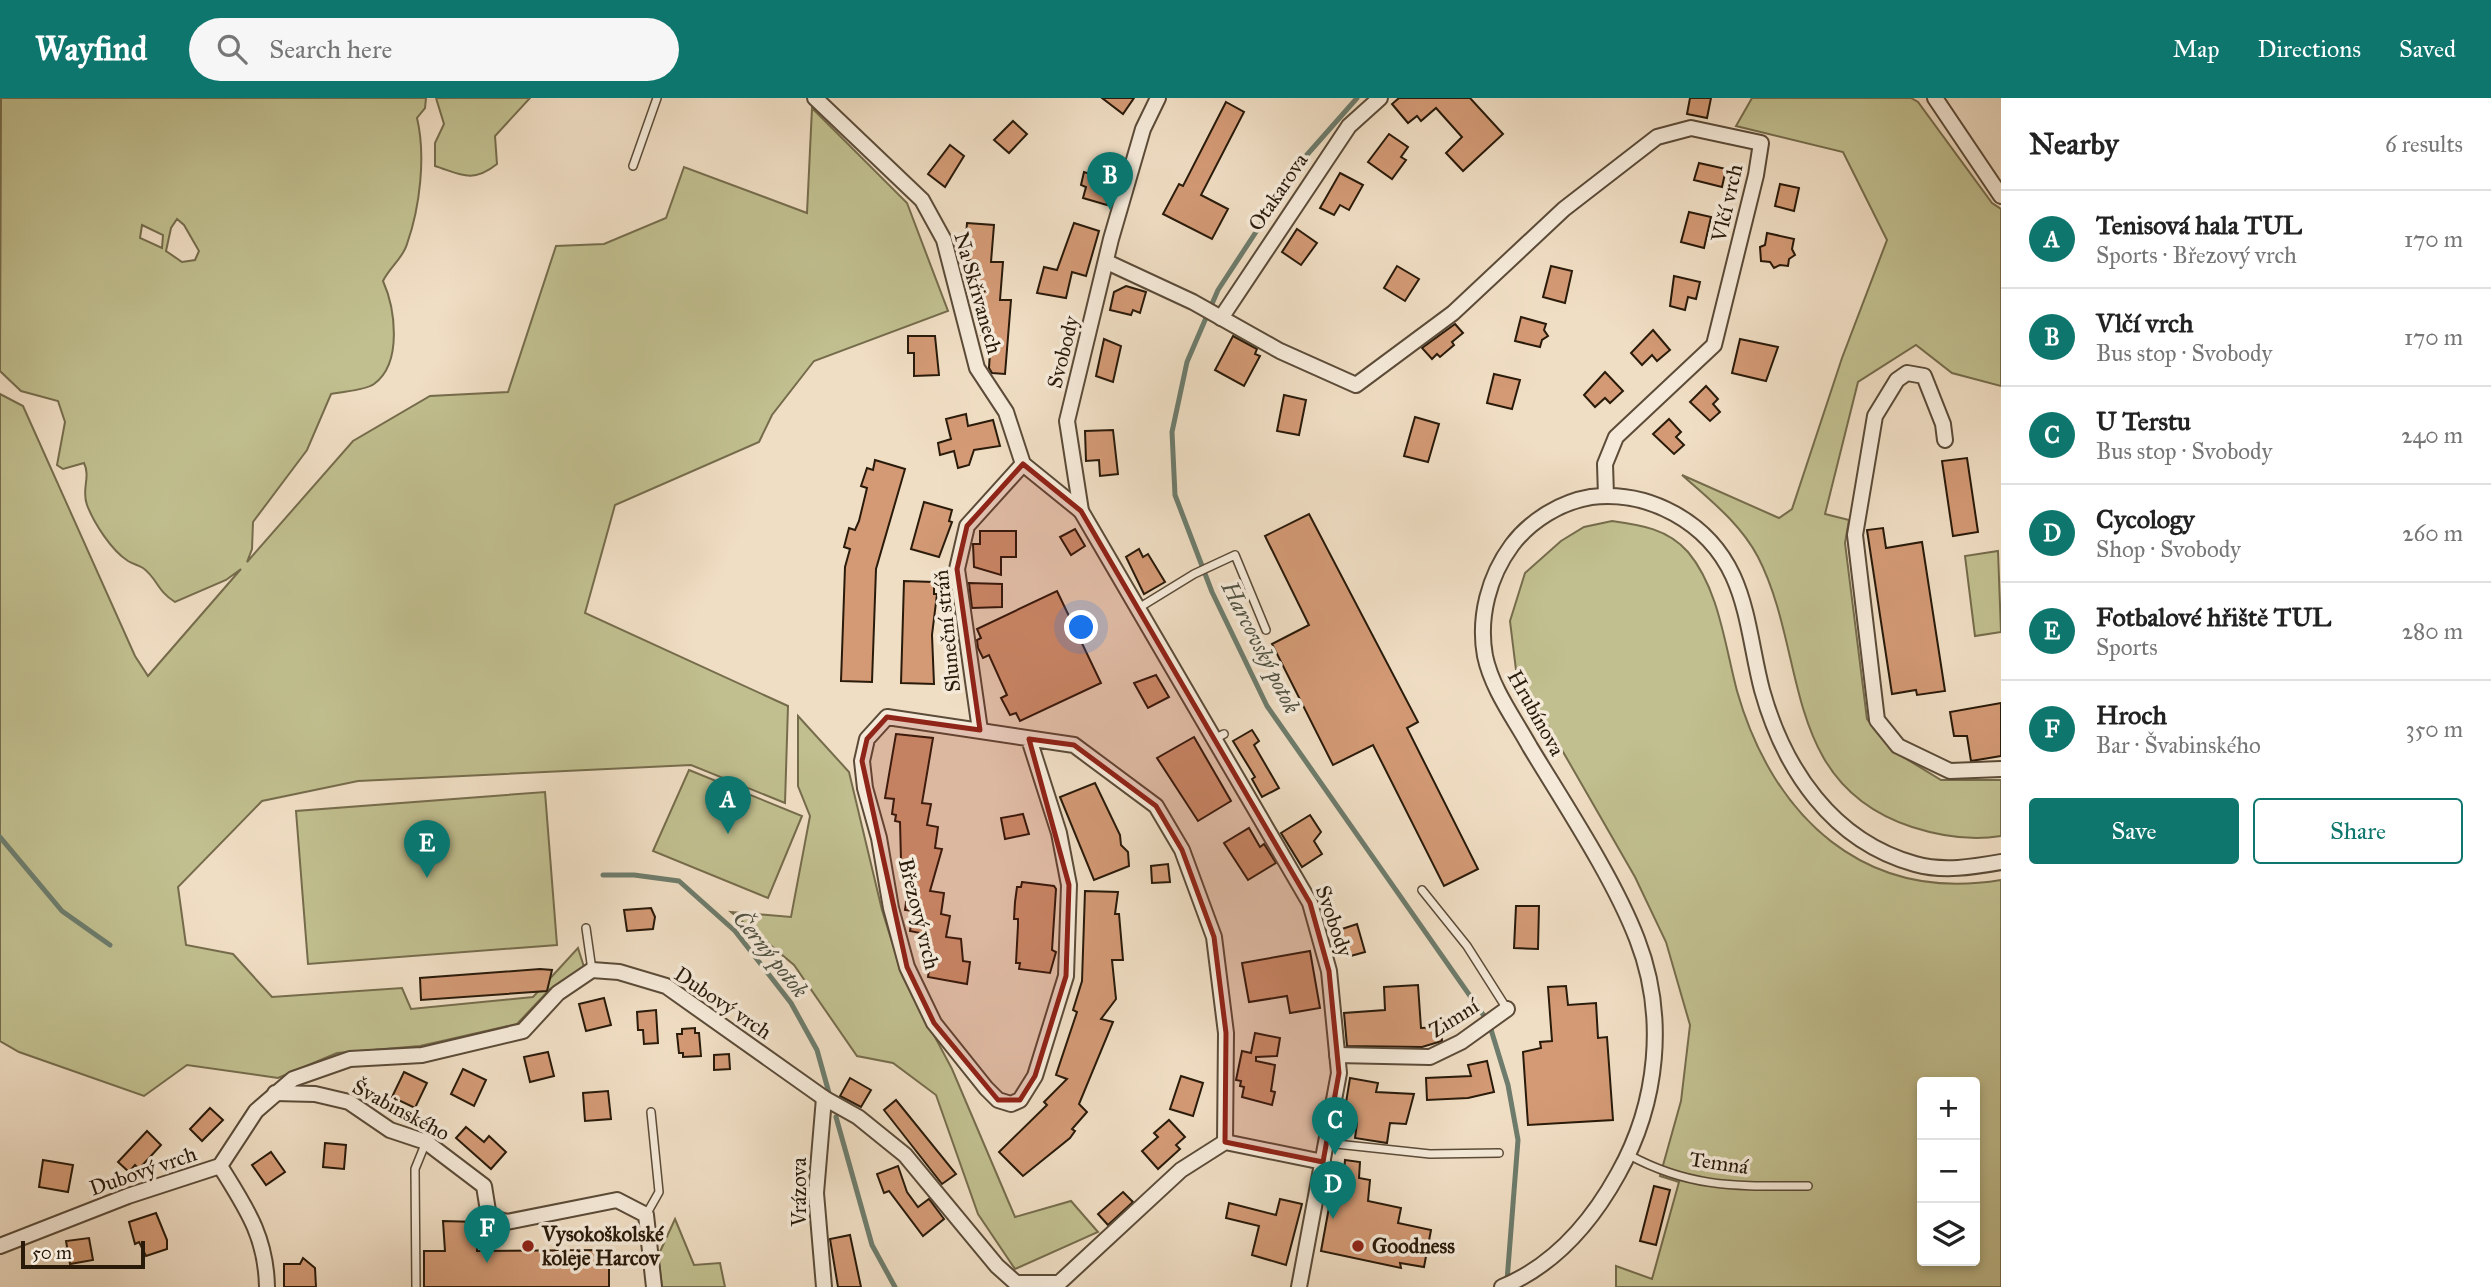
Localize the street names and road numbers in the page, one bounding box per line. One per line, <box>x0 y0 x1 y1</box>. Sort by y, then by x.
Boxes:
street label: Otakarova <box>1243 148 1313 236</box>
street label: Vlčí vrch <box>1705 161 1749 245</box>
street label: Na Skřivanech <box>948 229 1008 357</box>
street label: Svobody <box>1041 312 1085 391</box>
street label: Sluneční stráň <box>928 569 966 693</box>
street label: Hrubínova <box>1502 666 1570 761</box>
street label: Březový vrch <box>893 856 945 973</box>
street label: Svobody <box>1310 882 1359 961</box>
street label: Dubový vrch <box>669 961 777 1045</box>
street label: Zimní <box>1424 992 1485 1043</box>
street label: Švabinského <box>348 1074 454 1147</box>
street label: Dubový vrch <box>86 1140 200 1201</box>
street label: Temná <box>1688 1146 1750 1180</box>
street label: Vrázova <box>786 1157 812 1228</box>

